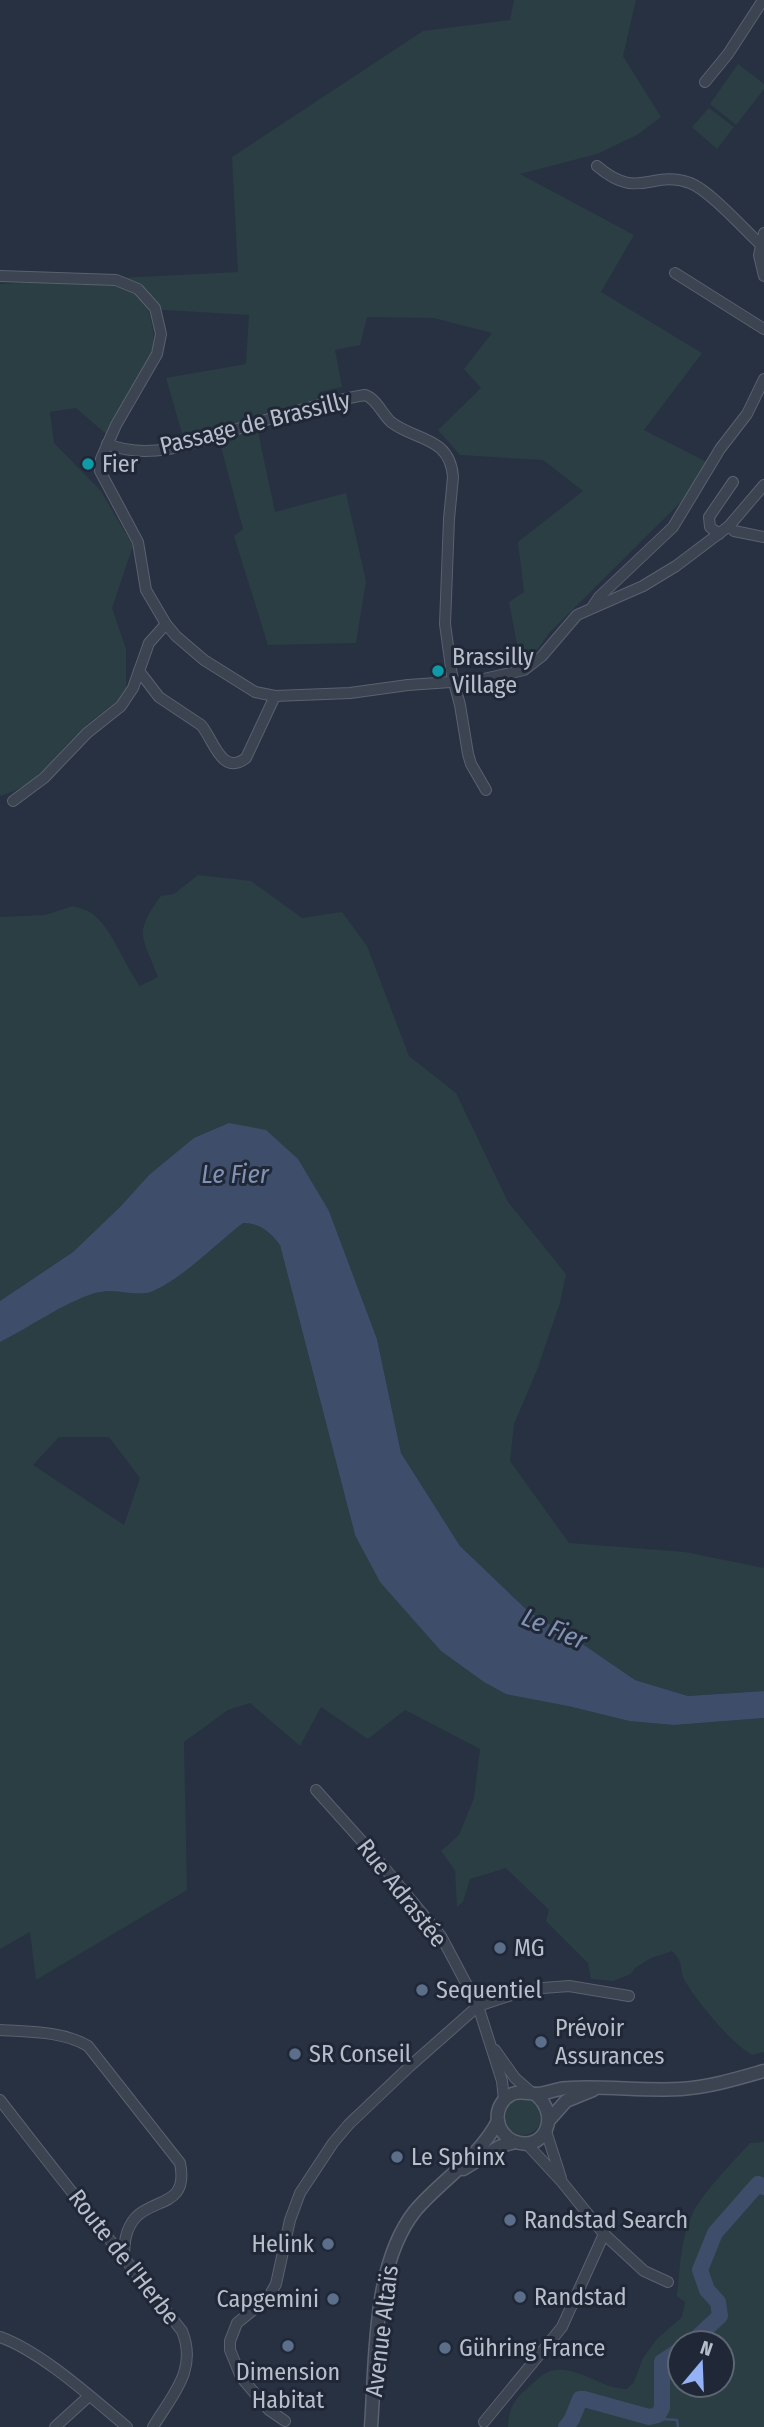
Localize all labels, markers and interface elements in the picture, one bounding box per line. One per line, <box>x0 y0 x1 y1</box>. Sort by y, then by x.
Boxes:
street label: Passage de Brassilly <box>157 386 353 460</box>
place label: Fier <box>102 450 139 478</box>
marker: Fier <box>80 456 96 472</box>
place label: Brassilly Village <box>452 643 534 699</box>
marker: Brassilly Village <box>430 663 446 679</box>
water label: Le Fier <box>201 1159 270 1190</box>
water label: Le Fier <box>517 1602 592 1657</box>
street label: Rue Adrastée <box>351 1833 453 1953</box>
place label: MG <box>514 1934 545 1962</box>
marker: MG <box>492 1940 508 1956</box>
place label: Sequentiel <box>436 1976 542 2004</box>
marker: Sequentiel <box>414 1982 430 1998</box>
place label: Prévoir Assurances <box>555 2014 664 2070</box>
marker: Prévoir Assurances <box>533 2034 549 2050</box>
place label: SR Conseil <box>309 2040 411 2068</box>
marker: SR Conseil <box>287 2046 303 2062</box>
place label: Le Sphinx <box>411 2143 506 2171</box>
marker: Le Sphinx <box>389 2149 405 2165</box>
street label: Route de l'Herbe <box>63 2184 185 2330</box>
place label: Randstad Search <box>524 2206 688 2234</box>
marker: Randstad Search <box>502 2212 518 2228</box>
place label: Helink <box>251 2230 315 2258</box>
marker: Helink <box>320 2236 336 2252</box>
street label: Avenue Altaïs <box>360 2264 404 2398</box>
place label: Randstad <box>534 2283 627 2311</box>
place label: Capgemini <box>217 2285 319 2313</box>
marker: Randstad <box>512 2289 528 2305</box>
marker: Capgemini <box>325 2291 341 2307</box>
north arrow <box>666 2329 736 2399</box>
place label: Gühring France <box>459 2334 605 2362</box>
text: N <box>697 2336 716 2361</box>
marker: Dimension Habitat <box>280 2338 296 2354</box>
marker: Gühring France <box>437 2340 453 2356</box>
place label: Dimension Habitat <box>236 2358 340 2414</box>

